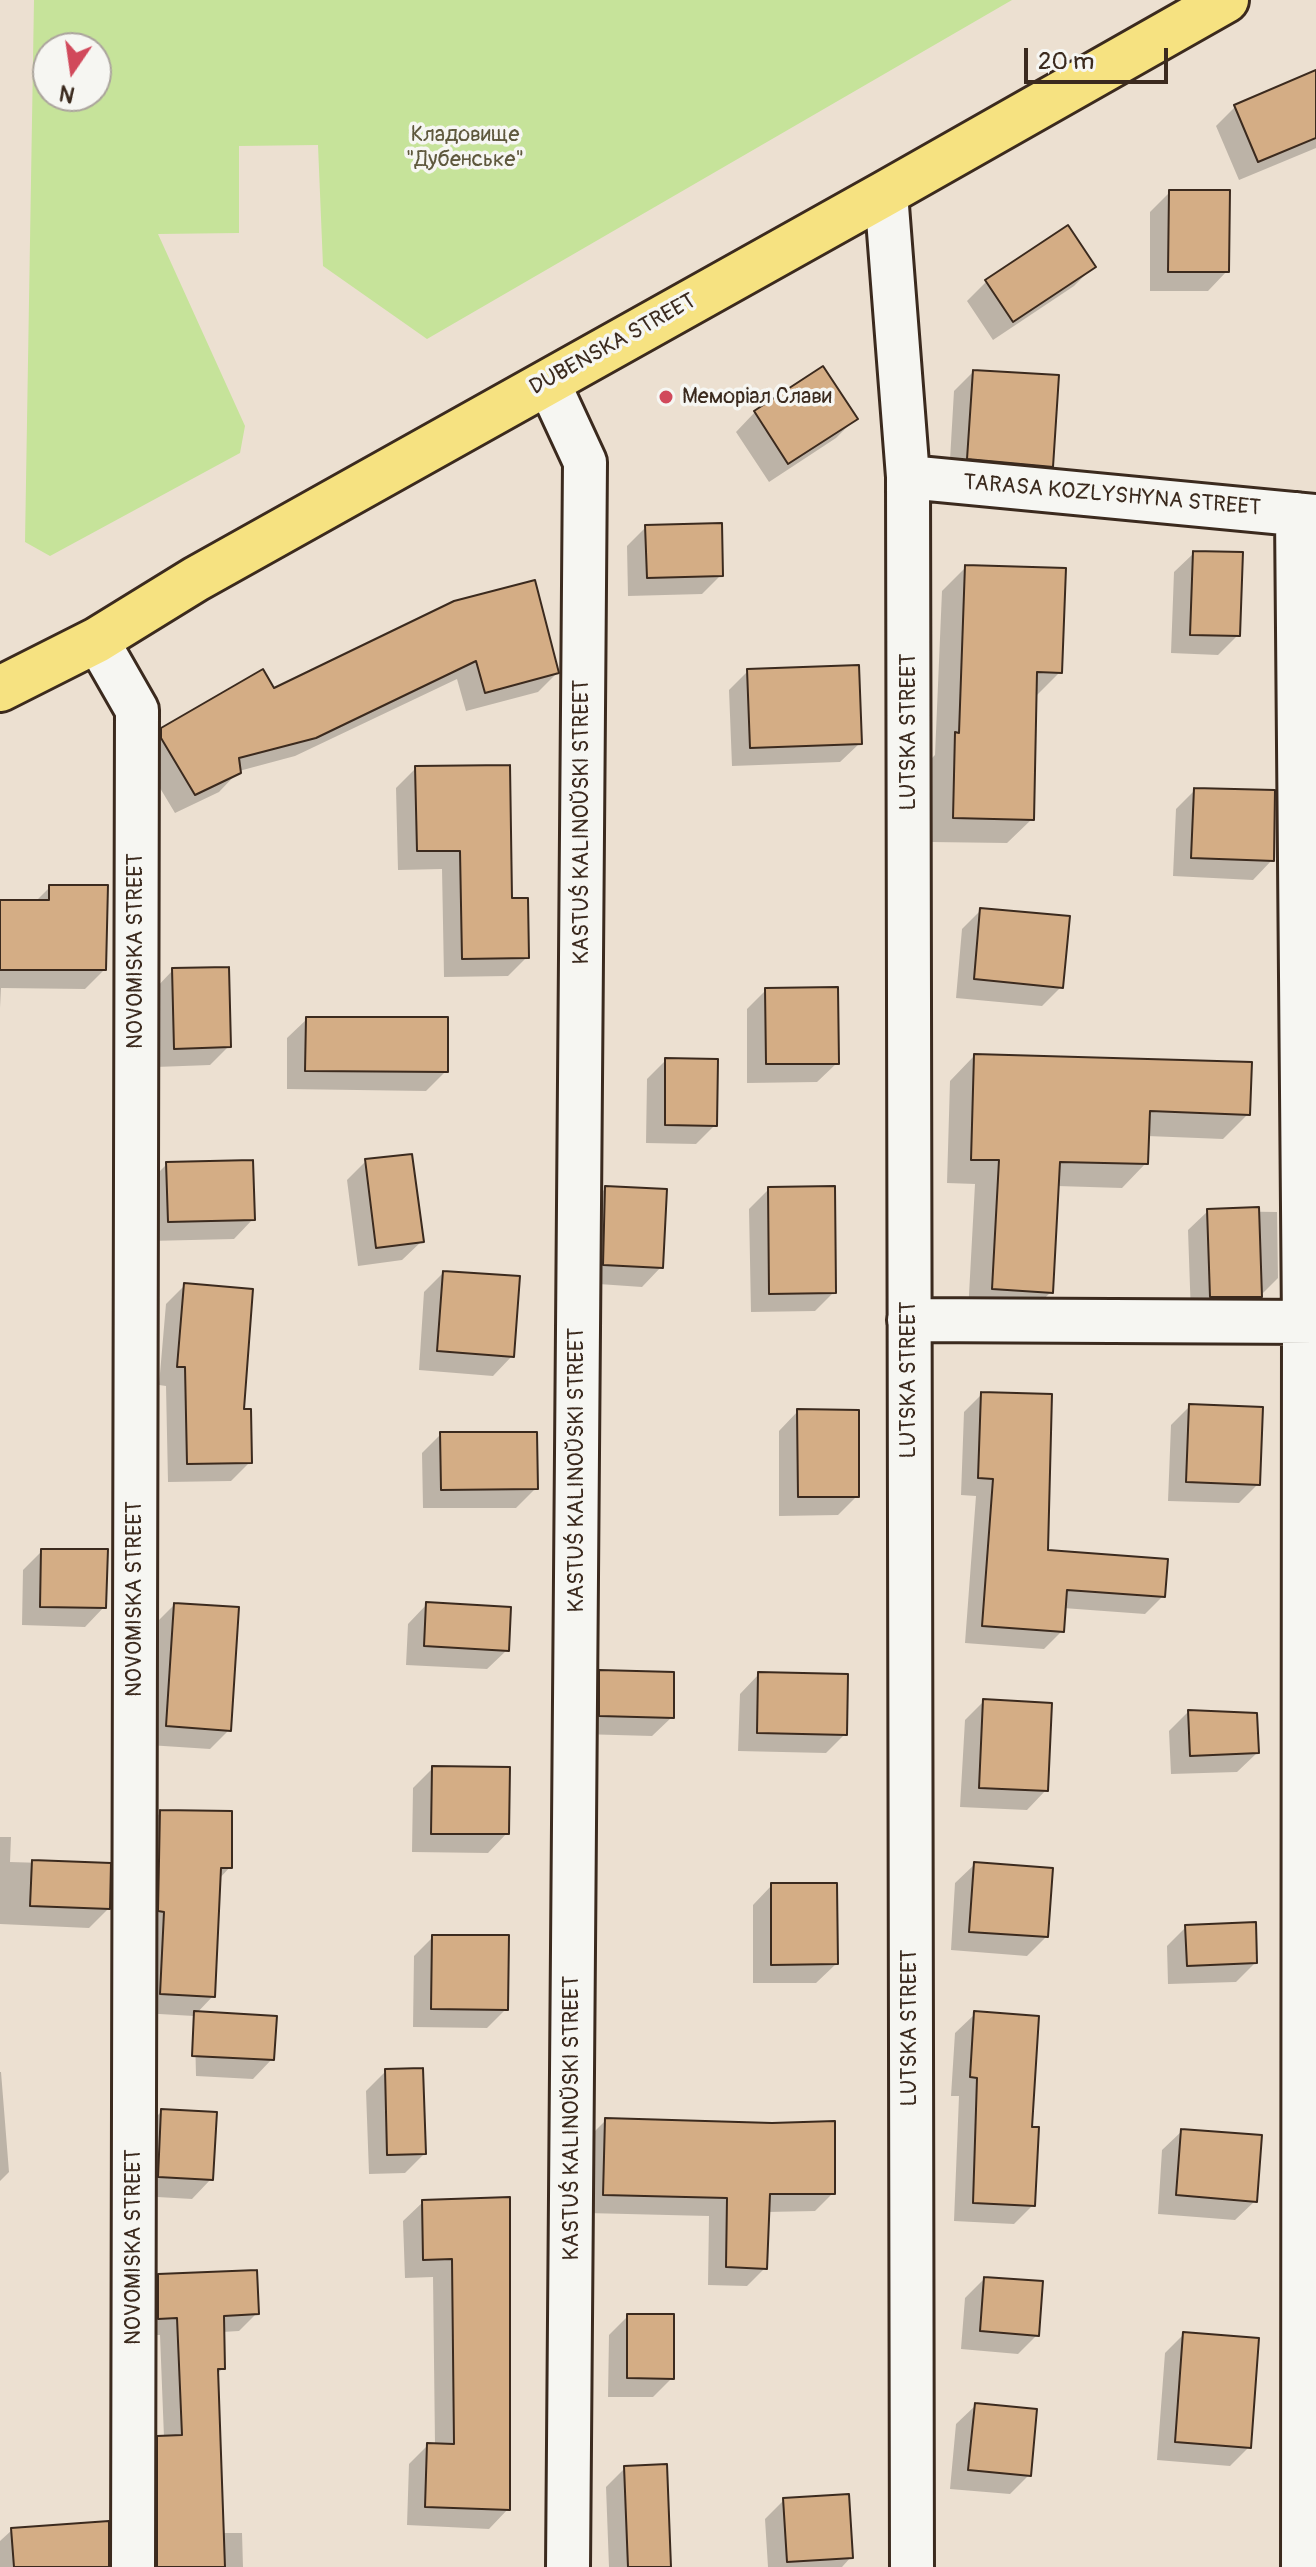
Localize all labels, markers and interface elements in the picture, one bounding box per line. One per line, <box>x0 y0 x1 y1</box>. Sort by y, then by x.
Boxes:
north arrow <box>32 32 112 112</box>
scale bar <box>1028 32 1172 82</box>
text: 20 m <box>1038 47 1094 76</box>
text: N <box>57 78 77 109</box>
park label: Кладовище "Дубенське" <box>406 122 524 174</box>
street label: DUBENSKA STREET <box>525 288 701 402</box>
place label: Меморіал Слави <box>682 384 832 410</box>
marker: Меморіал Слави <box>657 388 675 406</box>
street label: TARASA KOZLYSHYNA STREET <box>962 470 1262 522</box>
street label: LUTSKA STREET <box>896 653 922 811</box>
street label: KASTUŚ KALINOŬSKI STREET <box>569 680 595 964</box>
street label: NOVOMISKA STREET <box>123 853 149 1049</box>
street label: LUTSKA STREET <box>896 1301 922 1459</box>
street label: KASTUŚ KALINOŬSKI STREET <box>564 1328 590 1612</box>
street label: NOVOMISKA STREET <box>122 1501 148 1697</box>
street label: LUTSKA STREET <box>897 1949 923 2107</box>
street label: KASTUŚ KALINOŬSKI STREET <box>559 1976 585 2260</box>
street label: NOVOMISKA STREET <box>121 2149 147 2345</box>

